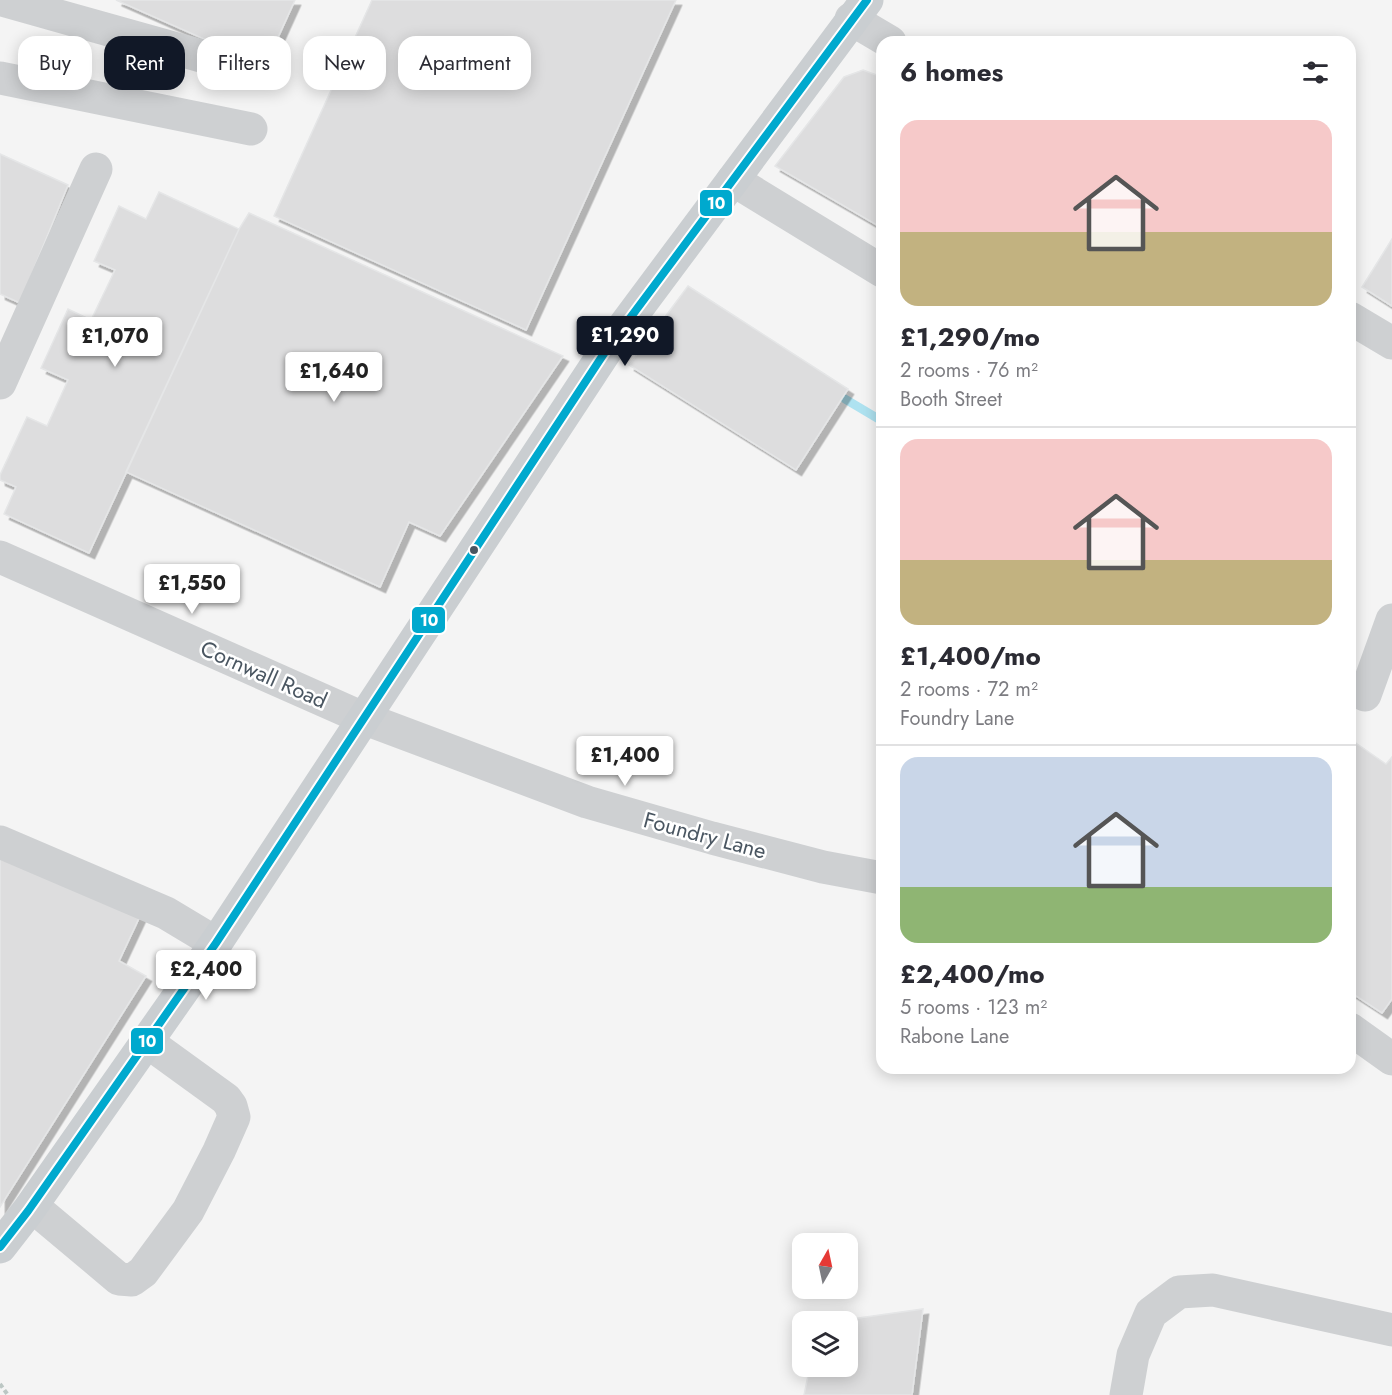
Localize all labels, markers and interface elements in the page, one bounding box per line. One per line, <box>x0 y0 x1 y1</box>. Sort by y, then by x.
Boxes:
chip: Buy <box>18 36 92 90</box>
chip: Rent <box>104 36 185 90</box>
chip: Filters <box>197 36 291 90</box>
chip: New <box>303 36 386 90</box>
chip: Apartment <box>398 36 531 90</box>
text: 6 homes <box>900 53 1003 91</box>
icon: filters <box>1299 56 1332 89</box>
icon: home <box>1062 159 1170 267</box>
line badge: 10 <box>699 189 733 217</box>
text: 10 <box>707 192 725 215</box>
pin: £1,290 <box>576 316 674 367</box>
pin: £1,070 <box>66 317 164 368</box>
text: £1,290/mo <box>900 318 1040 356</box>
text: £1,290 <box>591 321 659 350</box>
text: £1,070 <box>81 322 149 351</box>
pin: £1,640 <box>285 352 383 403</box>
text: 2 rooms · 76 m² <box>900 356 1038 385</box>
text: £1,640 <box>299 357 369 386</box>
text: Booth Street <box>900 385 1002 414</box>
icon: home <box>1062 478 1170 586</box>
unlabelled marker <box>468 544 480 556</box>
pin: £1,550 <box>143 564 241 615</box>
text: £1,550 <box>158 569 226 598</box>
line badge: 10 <box>411 606 446 634</box>
text: 10 <box>420 609 438 632</box>
street label: Cornwall Road <box>195 632 333 716</box>
text: £1,400/mo <box>900 637 1041 675</box>
text: 2 rooms · 72 m² <box>900 675 1038 704</box>
text: Foundry Lane <box>900 704 1014 733</box>
pin: £1,400 <box>576 736 674 787</box>
text: £1,400 <box>590 741 660 770</box>
icon: home <box>1062 796 1170 904</box>
street label: Foundry Lane <box>640 803 770 867</box>
pin: £2,400 <box>157 950 255 1001</box>
text: £2,400 <box>170 955 242 984</box>
text: £2,400/mo <box>900 955 1045 993</box>
text: 5 rooms · 123 m² <box>900 993 1047 1022</box>
text: Rabone Lane <box>900 1022 1009 1051</box>
line badge: 10 <box>130 1027 164 1055</box>
text: 10 <box>138 1030 156 1053</box>
north arrow <box>792 1233 858 1299</box>
map controls <box>792 1233 858 1377</box>
button: layers <box>792 1311 858 1377</box>

